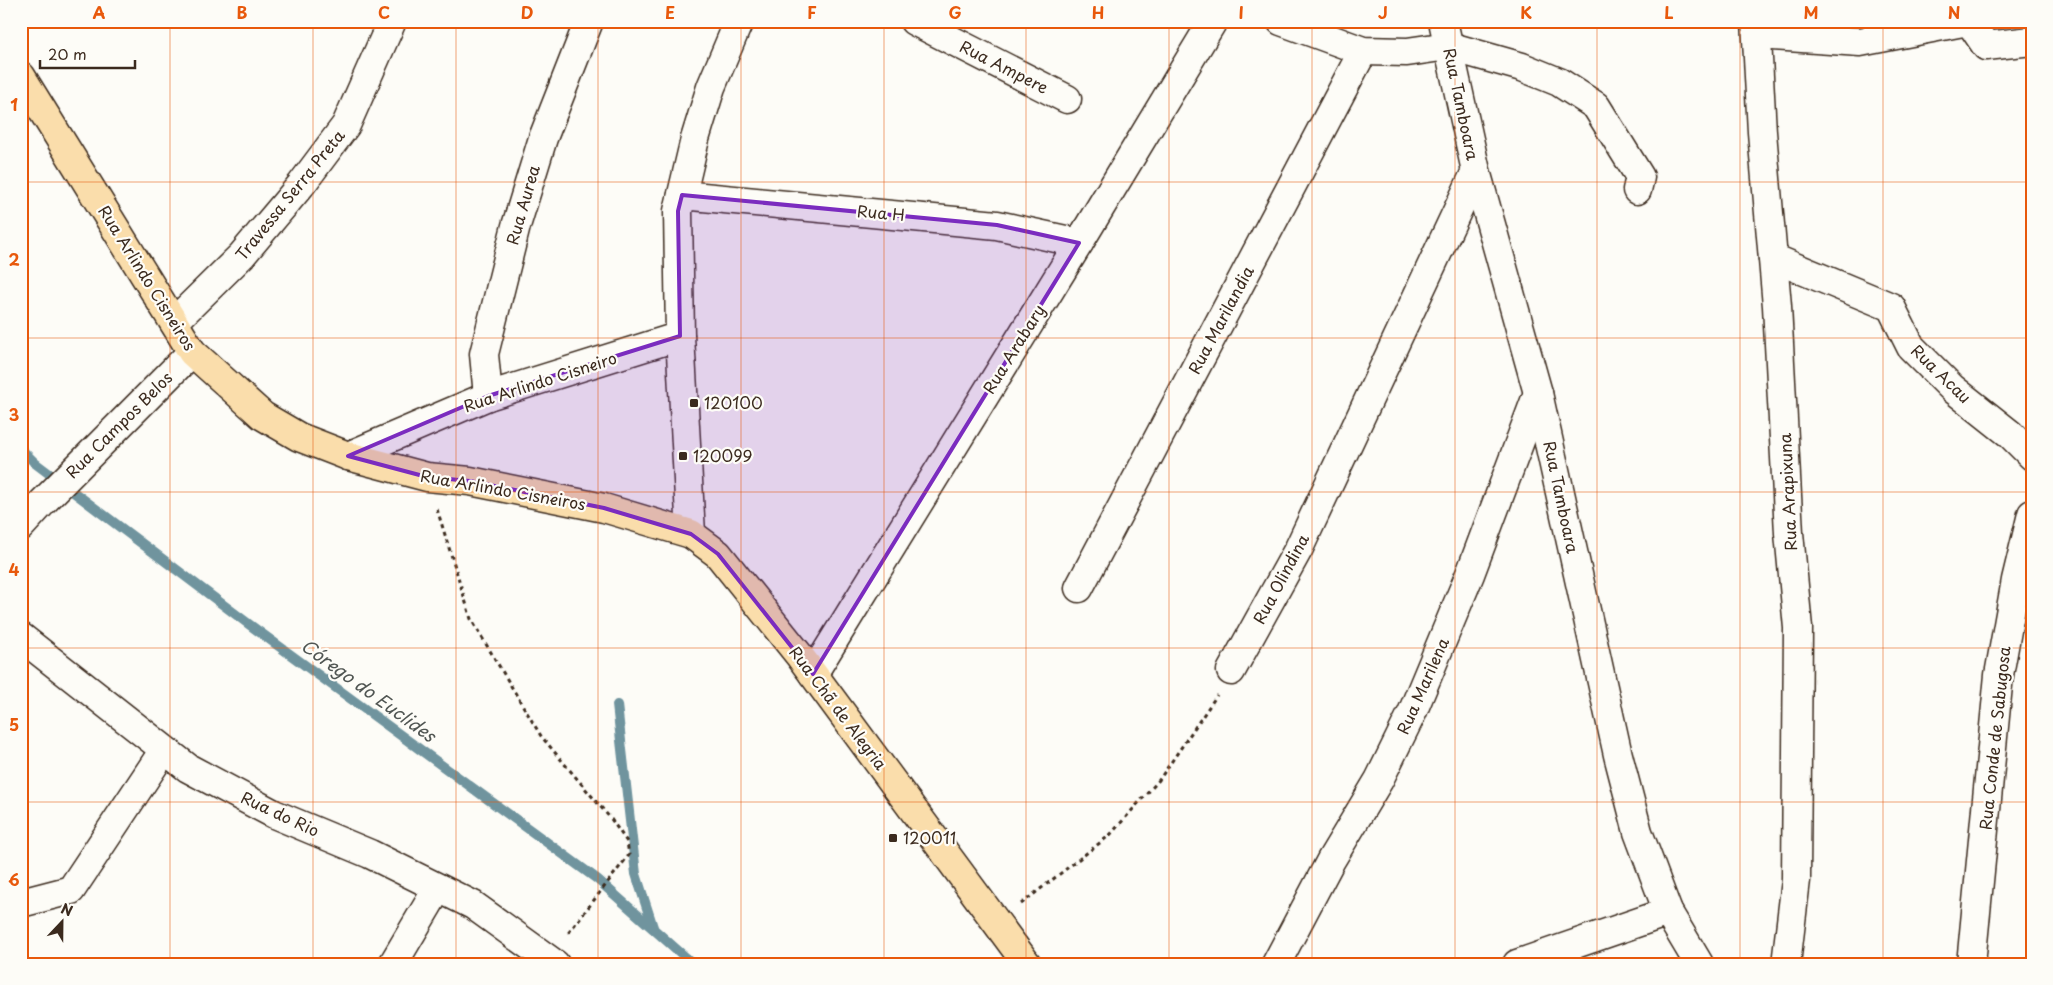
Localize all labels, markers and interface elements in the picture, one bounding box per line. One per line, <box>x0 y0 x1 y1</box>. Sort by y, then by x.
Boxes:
text: A <box>93 0 106 24</box>
text: B <box>237 0 248 24</box>
text: C <box>378 0 390 24</box>
text: D <box>521 0 533 24</box>
text: E <box>665 0 675 24</box>
text: F <box>807 0 817 24</box>
text: G <box>948 0 962 24</box>
text: H <box>1092 0 1104 24</box>
text: I <box>1238 0 1244 24</box>
text: J <box>1378 0 1388 24</box>
text: K <box>1520 0 1532 24</box>
text: L <box>1664 0 1674 24</box>
text: M <box>1803 0 1819 24</box>
text: N <box>1948 0 1960 24</box>
street label: Rua Ampere <box>956 34 1053 99</box>
scale bar <box>40 38 135 70</box>
text: 20 m <box>48 42 87 65</box>
street label: Rua Tamboara <box>1438 45 1486 162</box>
text: 1 <box>10 92 18 116</box>
street label: Travessa Serra Preta <box>229 123 350 265</box>
street label: Rua Aurea <box>499 162 545 247</box>
street label: Rua H <box>856 198 906 226</box>
street label: Rua Arlindo Cisneiros <box>93 200 202 355</box>
text: 2 <box>8 247 20 271</box>
street label: Rua Marilandia <box>1181 261 1259 378</box>
street label: Rua Arabary <box>976 299 1050 398</box>
street label: Rua Acau <box>1906 338 1977 408</box>
street label: Rua Arlindo Cisneiro <box>460 345 619 417</box>
street label: Rua Campos Belos <box>59 365 177 483</box>
place label: 120100 <box>704 390 763 414</box>
marker: 120100 <box>688 397 700 409</box>
text: 3 <box>9 402 19 426</box>
street label: Rua Arapixuna <box>1772 432 1802 552</box>
street label: Rua Tamboara <box>1538 438 1586 555</box>
place label: 120099 <box>693 443 753 467</box>
marker: 120099 <box>677 450 689 462</box>
street label: Rua Arlindo Cisneiros <box>419 463 588 515</box>
street label: Rua Olindina <box>1246 529 1314 628</box>
text: 4 <box>9 557 20 581</box>
water label: Córego do Euclides <box>296 632 443 749</box>
street label: Rua Marilena <box>1390 633 1454 738</box>
street label: Rua Chã de Alegria <box>784 641 893 774</box>
street label: Rua Conde de Sabugosa <box>1972 645 2016 831</box>
text: 5 <box>9 712 19 736</box>
street label: Rua do Rio <box>237 784 324 842</box>
place label: 120011 <box>903 825 956 849</box>
marker: 120011 <box>887 832 899 844</box>
text: 6 <box>8 867 20 891</box>
north arrow <box>38 898 88 948</box>
text: N <box>58 898 76 921</box>

